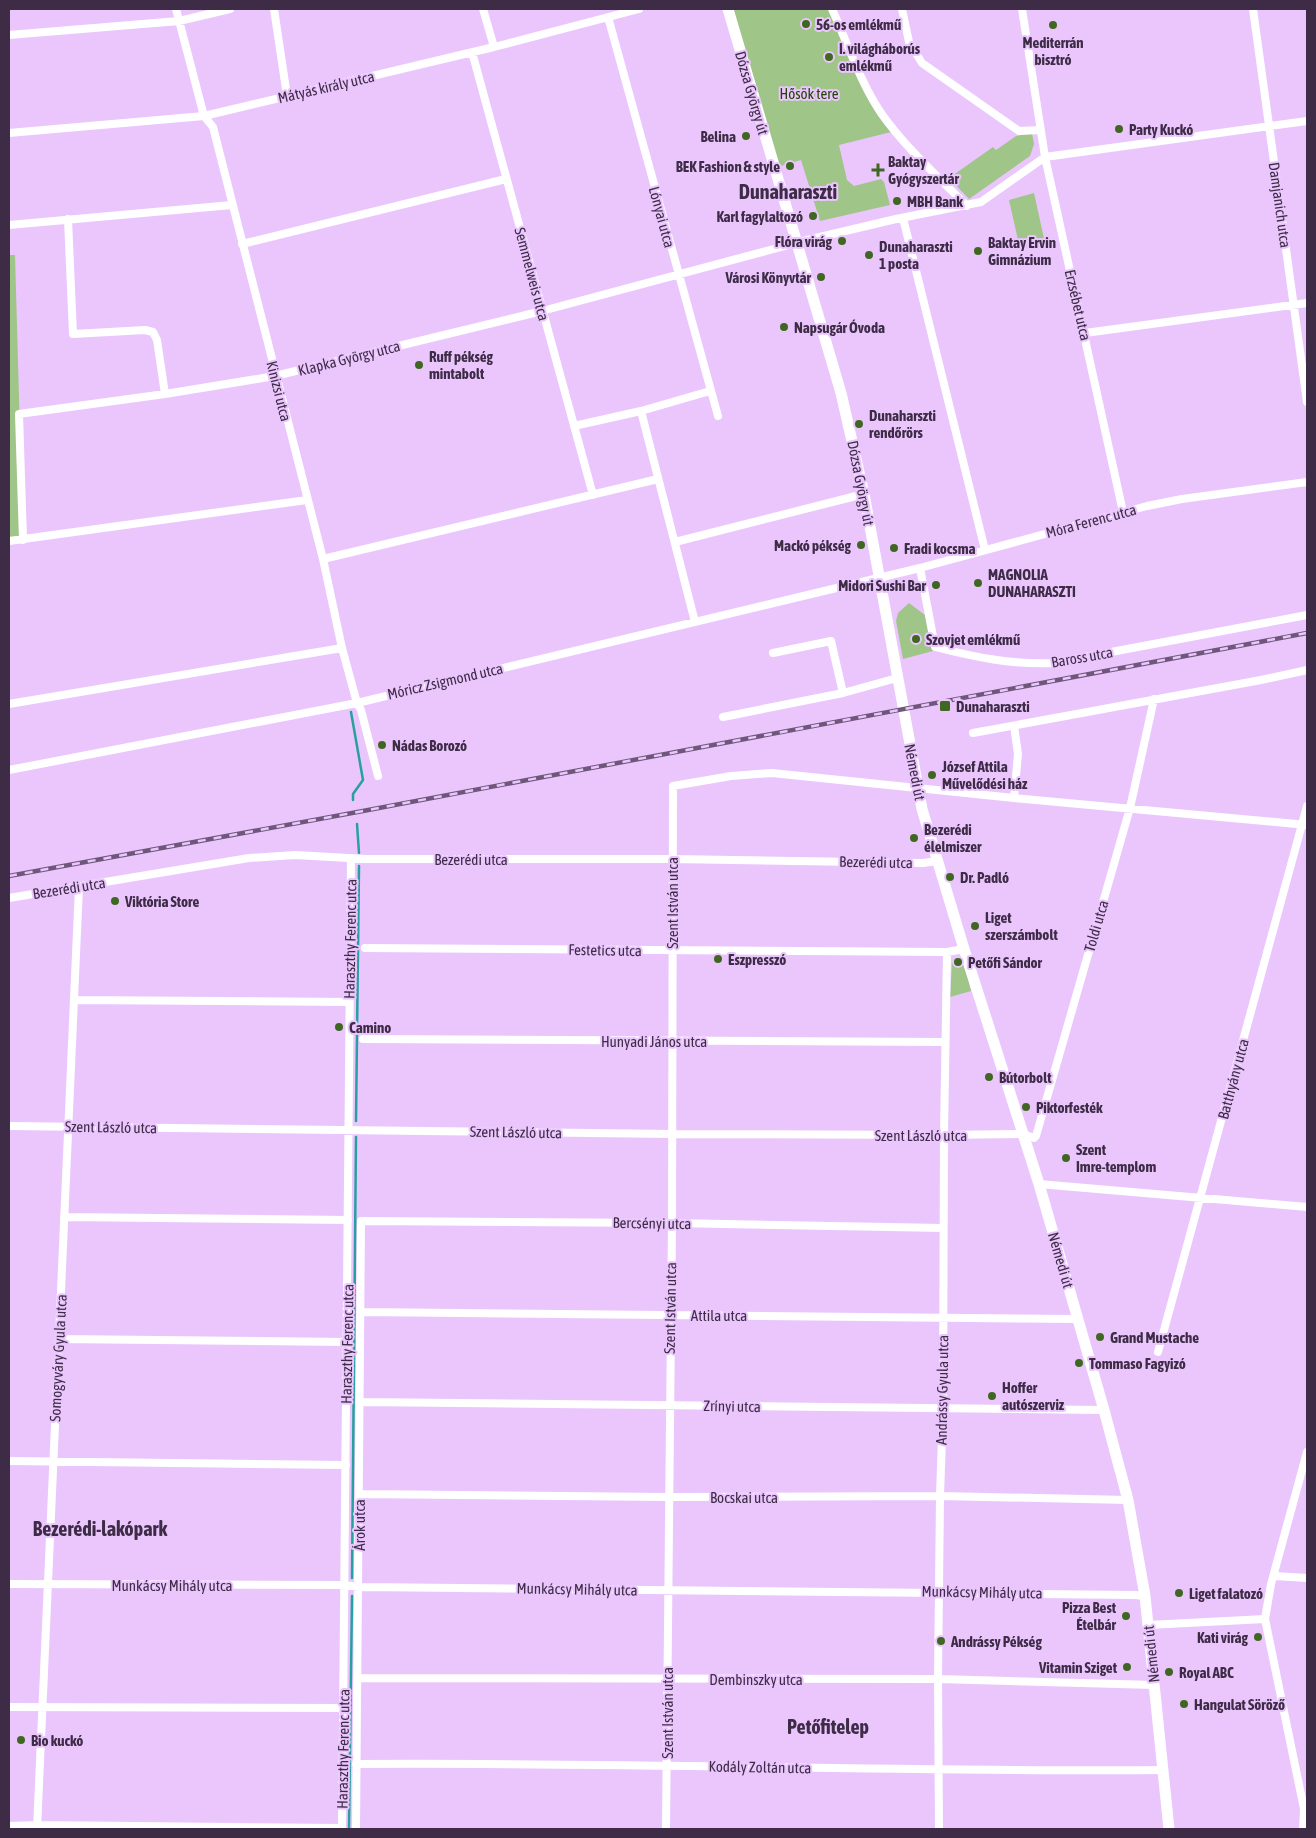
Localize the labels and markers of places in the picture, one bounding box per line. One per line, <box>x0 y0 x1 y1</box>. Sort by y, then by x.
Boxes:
place label: 56-os emlékmű <box>816 16 901 33</box>
marker: 56-os emlékmű <box>800 18 812 30</box>
marker: Mediterrán bisztró <box>1047 19 1059 31</box>
place label: Mediterrán bisztró <box>1022 34 1084 68</box>
place label: I. világháborús emlékmű <box>839 40 921 74</box>
marker: I. világháborús emlékmű <box>823 51 835 63</box>
place label: Party Kuckó <box>1129 121 1193 138</box>
marker: Party Kuckó <box>1113 123 1125 135</box>
place label: Belina <box>700 128 736 145</box>
marker: Belina <box>740 130 752 142</box>
place label: Baktay Gyógyszertár <box>888 153 960 187</box>
place label: BEK Fashion & style <box>676 158 780 175</box>
marker: BEK Fashion & style <box>784 160 796 172</box>
marker: Baktay Gyógyszertár <box>872 164 884 176</box>
place label: MBH Bank <box>907 193 963 210</box>
marker: MBH Bank <box>891 195 903 207</box>
place label: Karl fagylaltozó <box>716 208 803 225</box>
marker: Karl fagylaltozó <box>807 210 819 222</box>
place label: Flóra virág <box>775 233 833 250</box>
place label: Baktay Ervin Gimnázium <box>988 234 1056 268</box>
marker: Flóra virág <box>836 235 848 247</box>
place label: Dunaharaszti 1 posta <box>879 238 953 272</box>
marker: Baktay Ervin Gimnázium <box>972 245 984 257</box>
marker: Dunaharaszti 1 posta <box>863 249 875 261</box>
place label: Városi Könyvtár <box>724 269 812 286</box>
marker: Városi Könyvtár <box>815 271 827 283</box>
place label: Napsugár Óvoda <box>794 319 885 336</box>
marker: Napsugár Óvoda <box>778 321 790 333</box>
place label: Ruff pékség mintabolt <box>429 348 494 382</box>
marker: Ruff pékség mintabolt <box>413 359 425 371</box>
place label: Dunaharszti rendőrörs <box>869 407 936 441</box>
marker: Dunaharszti rendőrörs <box>853 418 865 430</box>
place label: Mackó pékség <box>774 537 852 554</box>
marker: Mackó pékség <box>855 539 867 551</box>
place label: Fradi kocsma <box>904 540 975 557</box>
marker: Fradi kocsma <box>888 542 900 554</box>
place label: MAGNOLIA DUNAHARASZTI <box>988 566 1076 600</box>
place label: Midori Sushi Bar <box>838 577 927 594</box>
marker: MAGNOLIA DUNAHARASZTI <box>972 577 984 589</box>
marker: Midori Sushi Bar <box>930 579 942 591</box>
place label: Szovjet emlékmű <box>926 631 1020 648</box>
marker: Szovjet emlékmű <box>910 633 922 645</box>
place label: Dunaharaszti <box>956 698 1030 715</box>
marker: Dunaharaszti <box>938 699 952 713</box>
place label: Nádas Borozó <box>392 737 467 754</box>
marker: Nádas Borozó <box>376 739 388 751</box>
place label: József Attila Művelődési ház <box>941 758 1028 792</box>
marker: József Attila Művelődési ház <box>926 769 938 781</box>
place label: Bezerédi élelmiszer <box>924 821 982 855</box>
marker: Bezerédi élelmiszer <box>908 832 920 844</box>
place label: Dr. Padló <box>960 869 1009 886</box>
marker: Dr. Padló <box>944 871 956 883</box>
place label: Viktória Store <box>124 893 199 910</box>
marker: Viktória Store <box>109 895 121 907</box>
place label: Liget szerszámbolt <box>985 909 1058 943</box>
marker: Liget szerszámbolt <box>969 920 981 932</box>
place label: Eszpresszó <box>728 951 786 968</box>
marker: Eszpresszó <box>712 953 724 965</box>
place label: Petőfi Sándor <box>968 954 1043 971</box>
marker: Petőfi Sándor <box>952 956 964 968</box>
place label: Camino <box>349 1019 391 1036</box>
marker: Camino <box>333 1021 345 1033</box>
place label: Bútorbolt <box>999 1069 1052 1086</box>
marker: Bútorbolt <box>983 1071 995 1083</box>
place label: Piktorfesték <box>1036 1099 1103 1116</box>
marker: Piktorfesték <box>1020 1101 1032 1113</box>
place label: Szent Imre-templom <box>1076 1141 1156 1175</box>
marker: Szent Imre-templom <box>1060 1152 1072 1164</box>
place label: Grand Mustache <box>1110 1329 1199 1346</box>
marker: Grand Mustache <box>1094 1331 1106 1343</box>
place label: Tommaso Fagyizó <box>1089 1355 1186 1372</box>
marker: Tommaso Fagyizó <box>1073 1357 1085 1369</box>
place label: Hoffer autószerviz <box>1002 1379 1065 1413</box>
marker: Hoffer autószerviz <box>986 1390 998 1402</box>
place label: Liget falatozó <box>1189 1585 1263 1602</box>
marker: Liget falatozó <box>1173 1587 1185 1599</box>
place label: Pizza Best Ételbár <box>1062 1599 1117 1633</box>
marker: Pizza Best Ételbár <box>1120 1610 1132 1622</box>
place label: Kati virág <box>1197 1629 1249 1646</box>
marker: Kati virág <box>1252 1631 1264 1643</box>
place label: Andrássy Pékség <box>950 1633 1042 1650</box>
marker: Andrássy Pékség <box>935 1635 947 1647</box>
place label: Vitamin Sziget <box>1038 1659 1118 1676</box>
marker: Vitamin Sziget <box>1121 1661 1133 1673</box>
place label: Royal ABC <box>1179 1664 1234 1681</box>
marker: Royal ABC <box>1163 1666 1175 1678</box>
place label: Hangulat Söröző <box>1194 1696 1285 1713</box>
marker: Hangulat Söröző <box>1178 1698 1190 1710</box>
place label: Bio kuckó <box>31 1732 83 1749</box>
marker: Bio kuckó <box>15 1734 27 1746</box>

